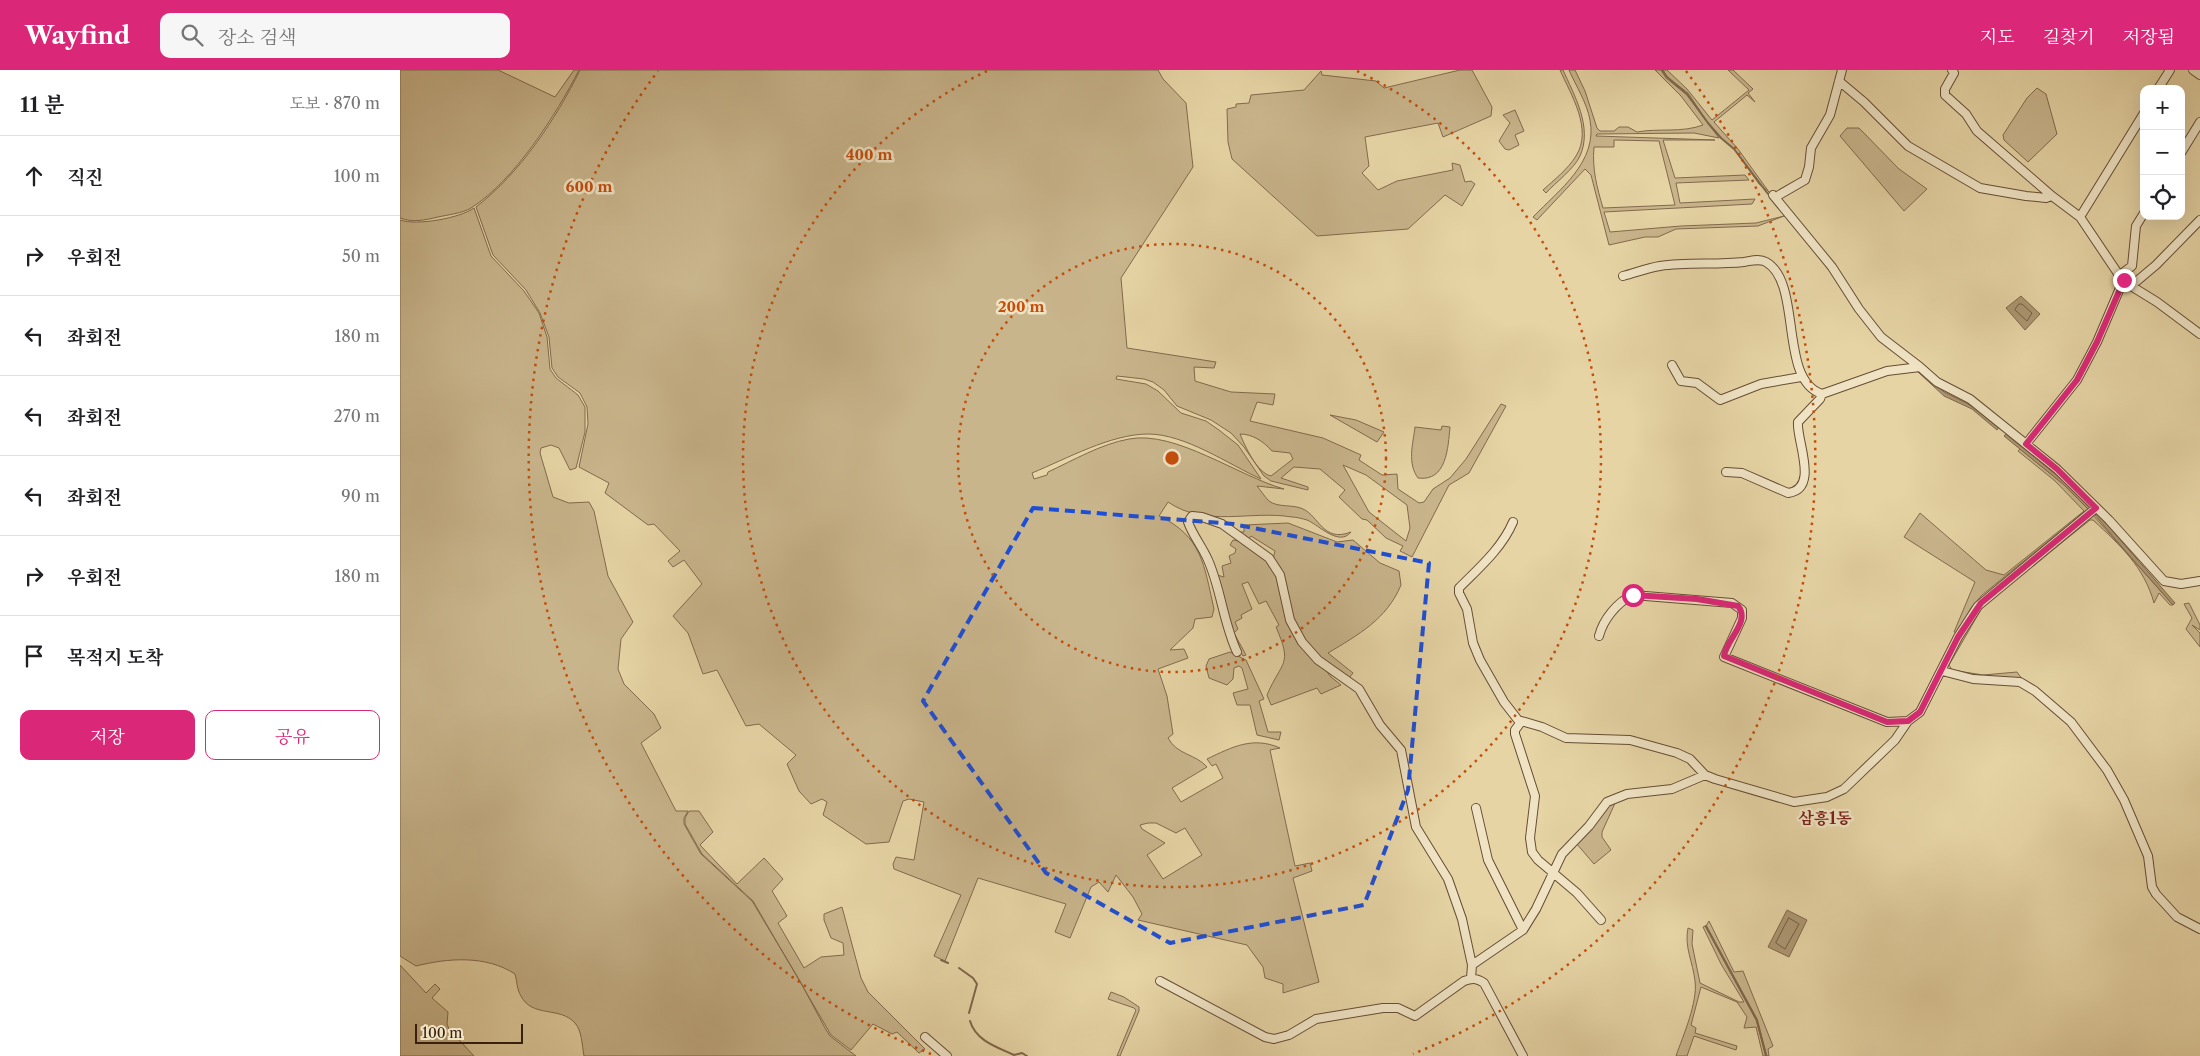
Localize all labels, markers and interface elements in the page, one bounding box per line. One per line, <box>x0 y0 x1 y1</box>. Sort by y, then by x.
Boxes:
search box <box>160 13 510 58</box>
text: Wayfind <box>25 21 130 50</box>
icon: search <box>178 21 206 49</box>
text: 장소 검색 <box>218 26 296 49</box>
text: 지도 <box>1980 26 2015 48</box>
text: 길찾기 <box>2043 26 2095 48</box>
text: 저장됨 <box>2123 26 2175 48</box>
map controls <box>2140 85 2185 220</box>
button: + <box>2140 85 2185 130</box>
text: 11 분 <box>20 92 64 117</box>
text: 도보 · 870 m <box>289 93 380 113</box>
button: − <box>2140 130 2185 175</box>
text: 400 m <box>846 145 892 164</box>
icon: ahead <box>20 162 48 190</box>
text: 직진 <box>67 166 104 189</box>
text: 100 m <box>334 166 380 186</box>
button: locate <box>2140 175 2185 220</box>
text: 600 m <box>566 177 612 196</box>
icon: right <box>20 242 48 270</box>
text: 우회전 <box>67 246 122 269</box>
text: 50 m <box>342 246 380 266</box>
route end <box>2113 269 2136 292</box>
text: 200 m <box>998 297 1044 316</box>
icon: left <box>20 322 48 350</box>
text: 좌회전 <box>67 326 122 349</box>
text: 180 m <box>334 326 380 346</box>
icon: left <box>20 402 48 430</box>
text: 좌회전 <box>67 406 122 429</box>
text: 270 m <box>334 406 380 426</box>
centre of rings <box>1163 449 1181 467</box>
icon: left <box>20 482 48 510</box>
text: 좌회전 <box>67 486 122 509</box>
text: 90 m <box>341 486 380 506</box>
icon: right <box>20 562 48 590</box>
text: 우회전 <box>67 566 122 589</box>
text: 180 m <box>334 566 380 586</box>
route start <box>1622 584 1645 607</box>
icon: arrive <box>20 642 48 670</box>
text: 목적지 도착 <box>67 646 164 669</box>
button: 저장 <box>20 710 195 760</box>
button: 공유 <box>205 710 380 760</box>
district label: 삼흥1동 <box>1798 808 1852 828</box>
scale bar <box>415 1021 522 1044</box>
text: 100 m <box>422 1024 462 1042</box>

